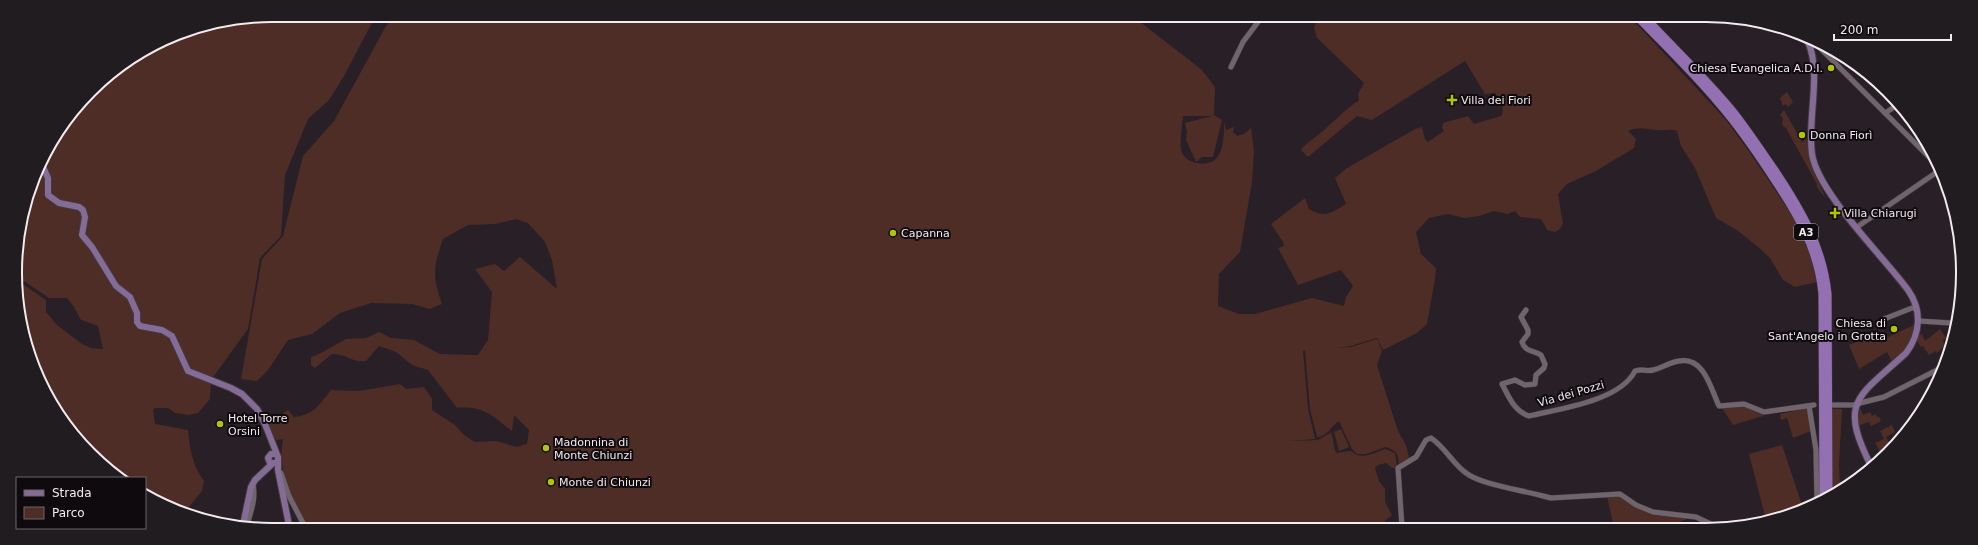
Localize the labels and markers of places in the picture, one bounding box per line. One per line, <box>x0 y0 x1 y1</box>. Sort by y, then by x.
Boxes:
place label: Chiesa Evangelica A.D.I. <box>1690 62 1823 75</box>
marker: Chiesa Evangelica A.D.I. <box>1826 63 1836 73</box>
marker: Villa dei Fiori <box>1446 94 1458 106</box>
place label: Villa dei Fiori <box>1461 94 1531 107</box>
place label: Donna Fiorì <box>1810 129 1872 142</box>
marker: Donna Fiorì <box>1797 130 1807 140</box>
marker: Villa Chiarugi <box>1829 207 1841 219</box>
place label: Villa Chiarugi <box>1844 207 1917 220</box>
place label: Capanna <box>901 227 950 240</box>
marker: Capanna <box>888 228 898 238</box>
place label: Chiesa di Sant'Angelo in Grotta <box>1768 317 1886 343</box>
marker: Chiesa di Sant'Angelo in Grotta <box>1889 324 1899 334</box>
place label: Hotel Torre Orsini <box>228 412 288 438</box>
marker: Hotel Torre Orsini <box>215 419 225 429</box>
place label: Madonnina di Monte Chiunzi <box>554 436 632 462</box>
marker: Madonnina di Monte Chiunzi <box>541 443 551 453</box>
place label: Monte di Chiunzi <box>559 476 651 489</box>
marker: Monte di Chiunzi <box>546 477 556 487</box>

